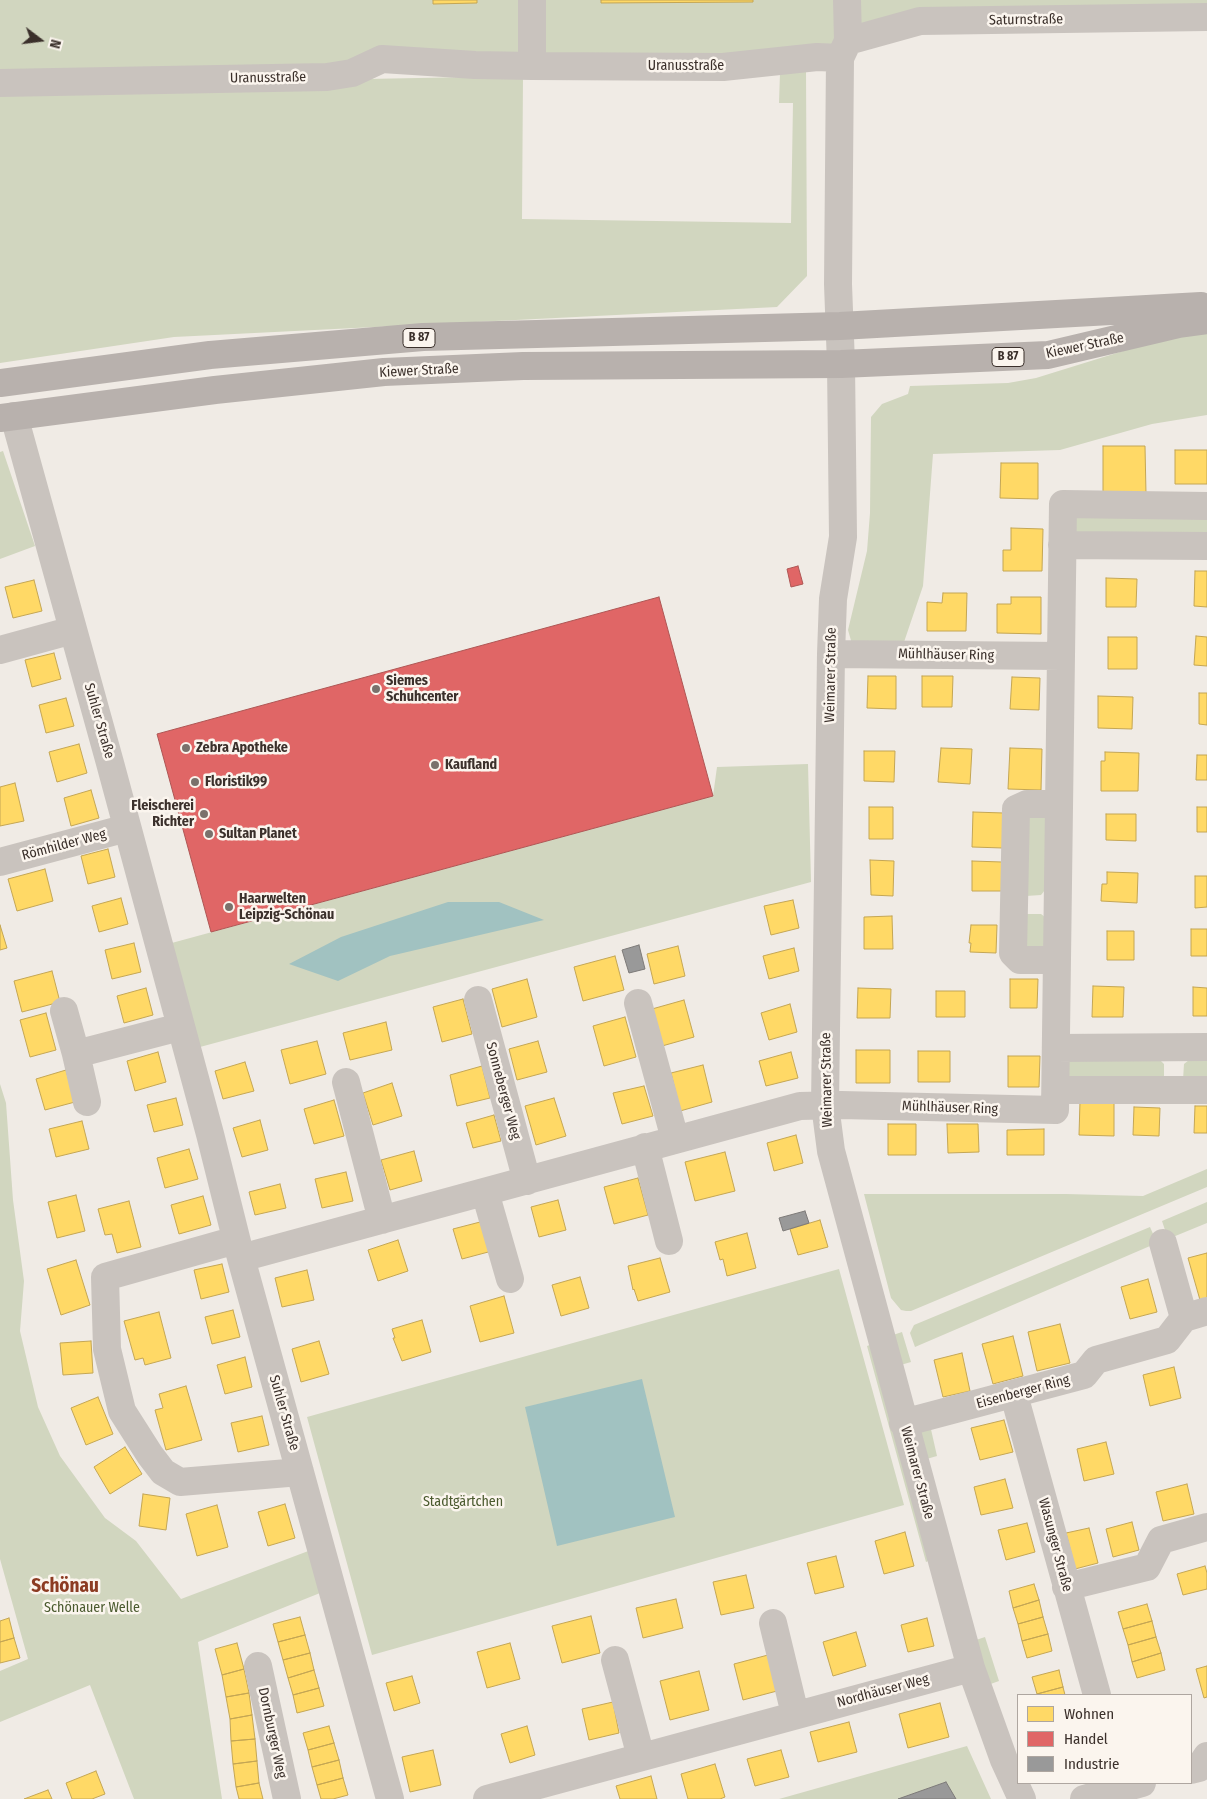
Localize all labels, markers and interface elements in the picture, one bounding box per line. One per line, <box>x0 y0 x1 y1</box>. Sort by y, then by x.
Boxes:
street label: Saturnstraße <box>989 11 1063 29</box>
north arrow <box>15 15 65 65</box>
text: N <box>46 38 64 50</box>
street label: Uranusstraße <box>648 58 724 74</box>
street label: Uranusstraße <box>230 69 306 87</box>
road number: B 87 <box>403 328 435 348</box>
street label: Kiewer Straße <box>1044 330 1126 362</box>
road number: B 87 <box>992 348 1024 367</box>
street label: Kiewer Straße <box>379 361 459 381</box>
street label: Weimarer Straße <box>822 627 840 723</box>
street label: Mühlhäuser Ring <box>898 646 994 664</box>
place label: Siemes Schuhcenter <box>386 673 458 706</box>
street label: Suhler Straße <box>80 681 118 761</box>
marker: Siemes Schuhcenter <box>370 683 382 695</box>
place label: Zebra Apotheke <box>196 740 288 756</box>
marker: Zebra Apotheke <box>180 742 192 754</box>
place label: Kaufland <box>445 757 497 773</box>
marker: Kaufland <box>429 759 441 771</box>
place label: Floristik99 <box>205 774 267 790</box>
marker: Floristik99 <box>189 776 201 788</box>
place label: Fleischerei Richter <box>131 798 194 830</box>
marker: Fleischerei Richter <box>198 808 210 820</box>
street label: Römhilder Weg <box>20 826 108 864</box>
place label: Sultan Planet <box>219 826 297 842</box>
marker: Sultan Planet <box>203 828 215 840</box>
place label: Haarwelten Leipzig-Schönau <box>239 891 334 924</box>
marker: Haarwelten Leipzig-Schönau <box>223 901 235 913</box>
street label: Weimarer Straße <box>818 1032 836 1128</box>
street label: Sonneberger Weg <box>482 1040 524 1142</box>
street label: Mühlhäuser Ring <box>902 1098 998 1118</box>
street label: Eisenberger Ring <box>974 1371 1072 1413</box>
street label: Suhler Straße <box>265 1373 303 1453</box>
street label: Weimarer Straße <box>897 1425 937 1521</box>
park label: Stadtgärtchen <box>423 1494 503 1510</box>
street label: Wasunger Straße <box>1034 1496 1076 1594</box>
district label: Schönau <box>31 1576 99 1598</box>
park label: Schönauer Welle <box>44 1600 140 1616</box>
street label: Nordhäuser Weg <box>835 1671 931 1711</box>
street label: Dornburger Weg <box>254 1686 290 1780</box>
legend <box>1017 1694 1192 1784</box>
text: Wohnen <box>1064 1705 1114 1723</box>
text: Handel <box>1064 1730 1108 1748</box>
text: Industrie <box>1064 1755 1119 1773</box>

